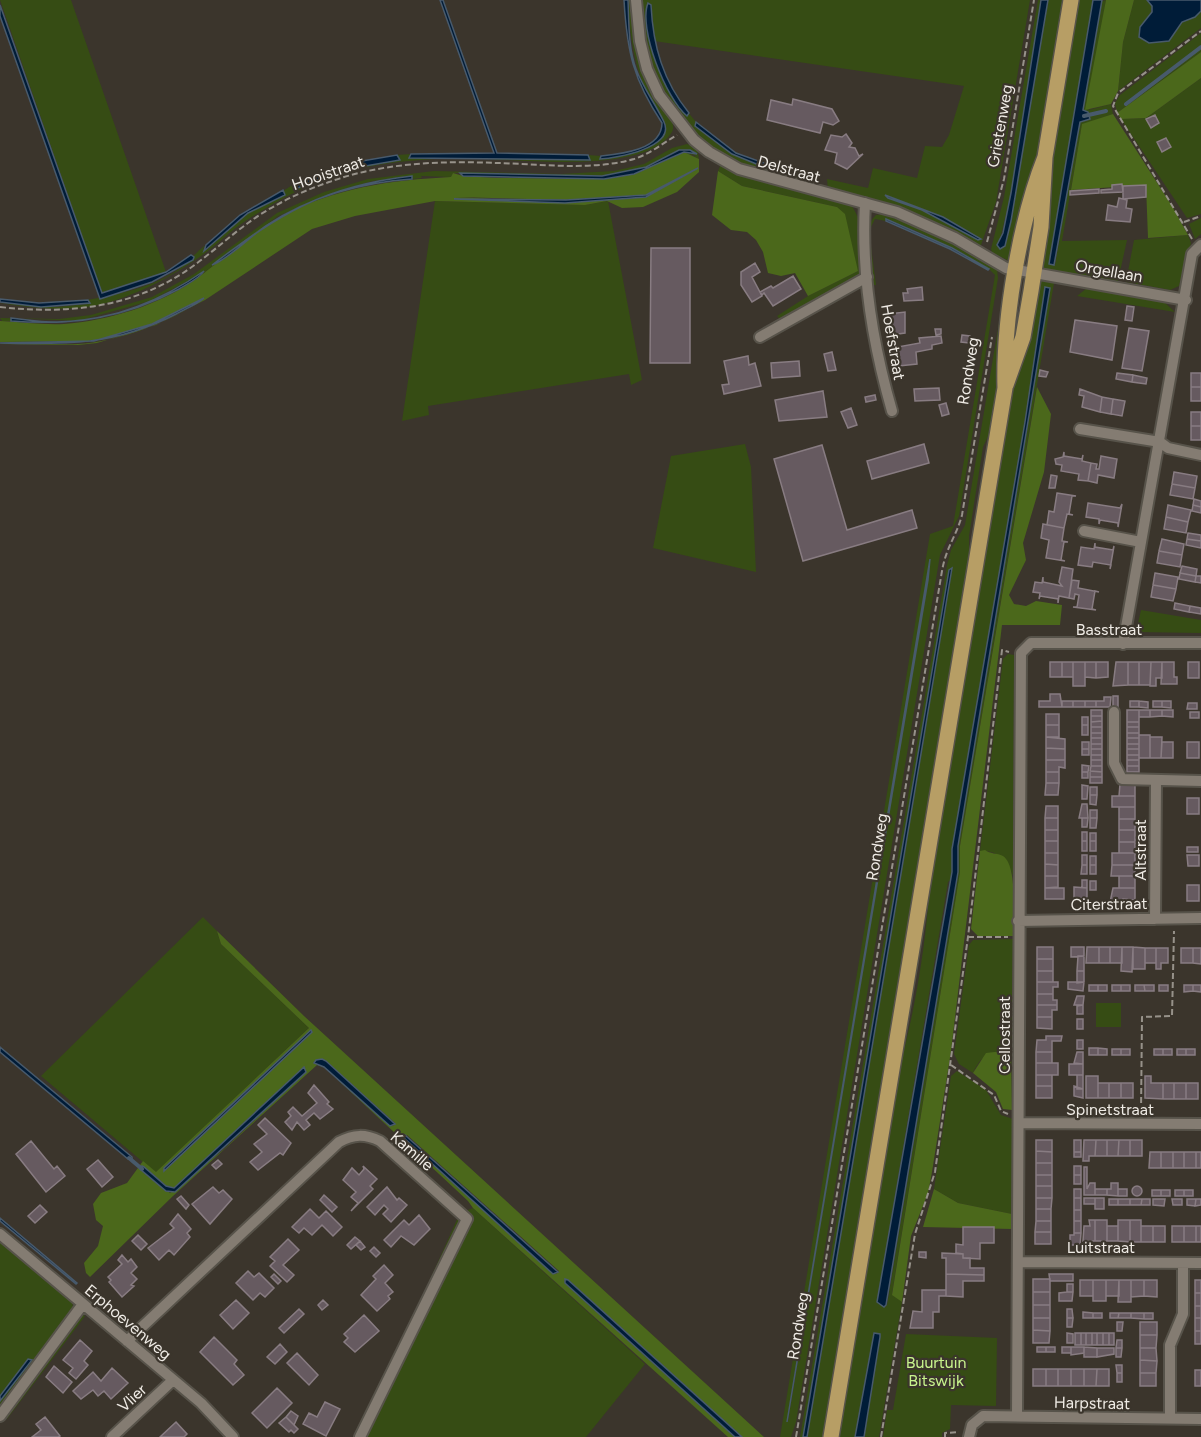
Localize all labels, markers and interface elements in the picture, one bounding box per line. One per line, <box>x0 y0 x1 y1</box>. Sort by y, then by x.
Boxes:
street label: Grietenweg <box>983 83 1017 169</box>
street label: Delstraat <box>755 151 823 187</box>
street label: Hooistraat <box>289 152 367 194</box>
street label: Orgellaan <box>1074 256 1144 286</box>
street label: Hoefstraat <box>877 302 909 382</box>
street label: Rondweg <box>953 336 983 406</box>
street label: Basstraat <box>1076 620 1142 639</box>
street label: Rondweg <box>862 812 892 882</box>
street label: Altstraat <box>1131 819 1150 881</box>
street label: Citerstraat <box>1070 894 1148 914</box>
street label: Cellostraat <box>995 996 1014 1074</box>
street label: Spinetstraat <box>1066 1100 1154 1119</box>
street label: Kamille <box>387 1127 438 1175</box>
street label: Luitstraat <box>1067 1238 1135 1257</box>
street label: Erphoevenweg <box>81 1280 175 1364</box>
street label: Rondweg <box>783 1291 813 1361</box>
park label: Buurtuin Bitswijk <box>906 1353 966 1390</box>
street label: Vlier <box>114 1380 151 1416</box>
street label: Harpstraat <box>1054 1393 1130 1413</box>

